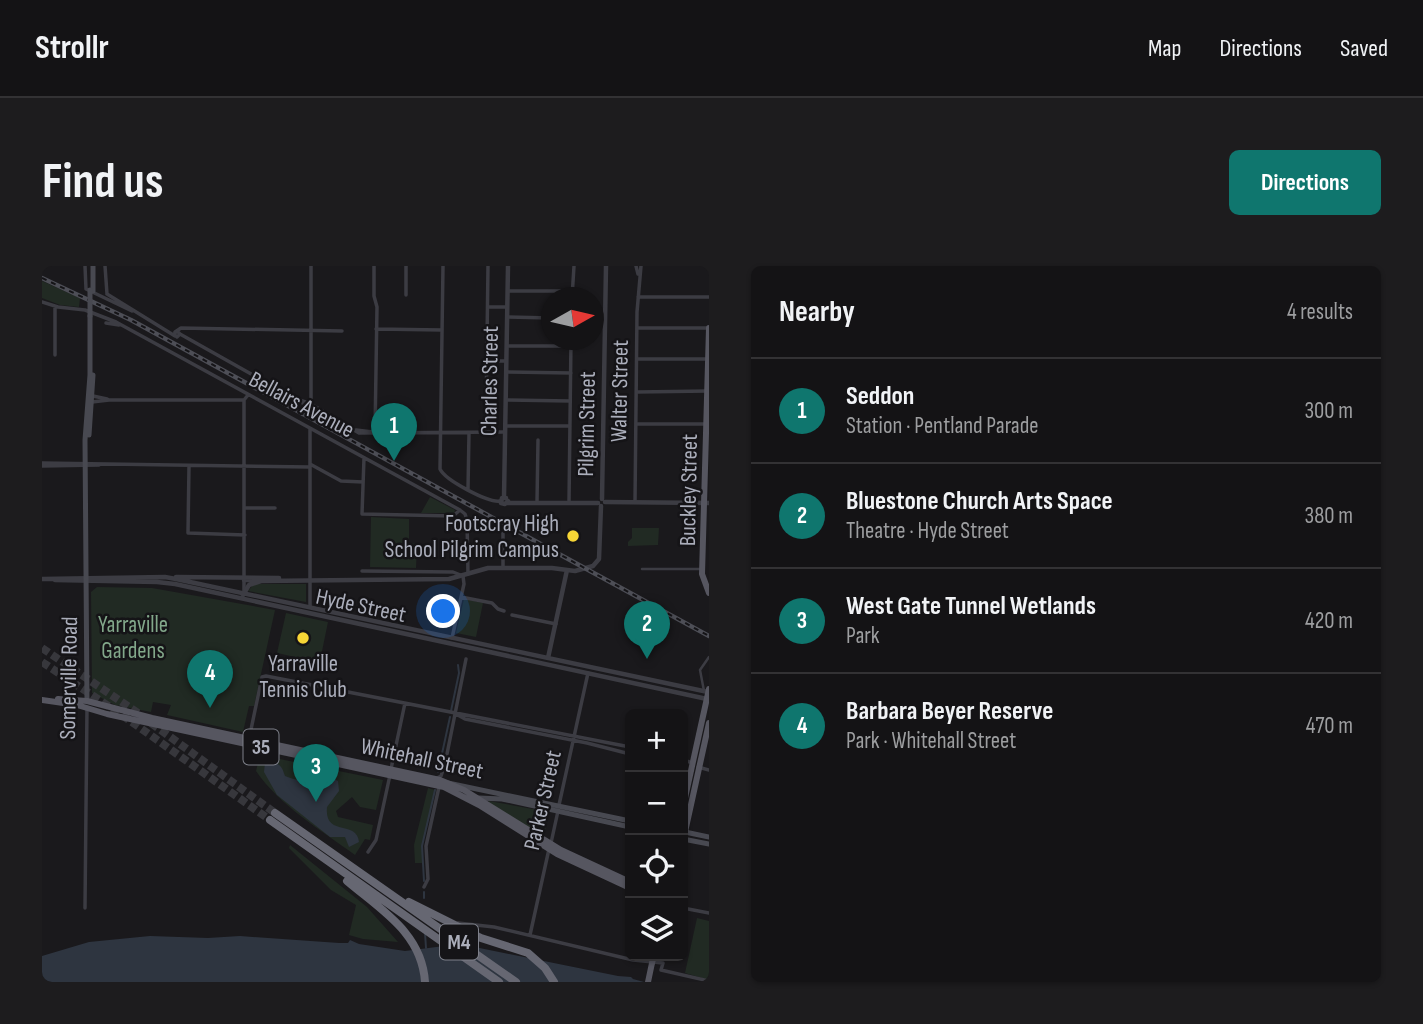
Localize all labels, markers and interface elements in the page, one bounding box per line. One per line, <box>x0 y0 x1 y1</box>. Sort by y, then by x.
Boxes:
text: Strollr <box>35 28 109 68</box>
text: Map <box>1148 34 1181 63</box>
text: Directions <box>1219 34 1302 63</box>
text: Saved <box>1340 34 1388 63</box>
button: Directions <box>1229 150 1381 215</box>
text: Find us <box>42 153 164 212</box>
north arrow <box>541 287 604 350</box>
text: Nearby <box>779 294 855 330</box>
text: 4 results <box>1287 298 1353 326</box>
street label: Charles Street <box>475 326 505 436</box>
street label: Walter Street <box>605 340 635 442</box>
street label: Bellairs Avenue <box>244 365 359 444</box>
street label: Pilgrim Street <box>572 371 602 477</box>
text: Seddon <box>846 381 914 412</box>
text: 1 <box>797 397 807 425</box>
text: 300 m <box>1304 397 1353 425</box>
pin: 1 <box>371 403 417 461</box>
text: Station · Pentland Parade <box>846 412 1039 440</box>
street label: Buckley Street <box>674 434 704 546</box>
text: Bluestone Church Arts Space <box>846 486 1113 517</box>
text: 2 <box>797 502 807 530</box>
text: 380 m <box>1305 502 1353 530</box>
place label: Footscray High School Pilgrim Campus <box>385 510 559 564</box>
text: Theatre · Hyde Street <box>846 517 1009 545</box>
marker: Footscray High School Pilgrim Campus <box>565 528 581 544</box>
street label: Hyde Street <box>313 583 408 629</box>
text: West Gate Tunnel Wetlands <box>846 591 1096 622</box>
your location <box>426 594 460 628</box>
pin: 2 <box>624 601 670 659</box>
text: 3 <box>797 607 807 635</box>
text: 420 m <box>1305 607 1353 635</box>
park label: Yarraville Gardens <box>98 611 168 665</box>
street label: Somerville Road <box>54 616 84 740</box>
text: Park <box>846 622 880 650</box>
marker: Yarraville Tennis Club <box>295 630 311 646</box>
pin: 4 <box>187 650 233 708</box>
place label: Yarraville Tennis Club <box>259 650 347 704</box>
text: Barbara Beyer Reserve <box>846 696 1053 727</box>
map controls <box>625 709 688 961</box>
button: + <box>625 709 688 772</box>
text: 4 <box>797 712 807 740</box>
text: 470 m <box>1306 712 1353 740</box>
text: Park · Whitehall Street <box>846 727 1016 755</box>
road number: 35 <box>244 729 278 764</box>
street label: Whitehall Street <box>358 732 486 786</box>
pin: 3 <box>293 744 339 802</box>
street label: Parker Street <box>518 748 568 853</box>
button: − <box>625 772 688 835</box>
button: locate <box>625 835 688 898</box>
button: layers <box>625 898 688 961</box>
road number: M4 <box>440 924 478 960</box>

